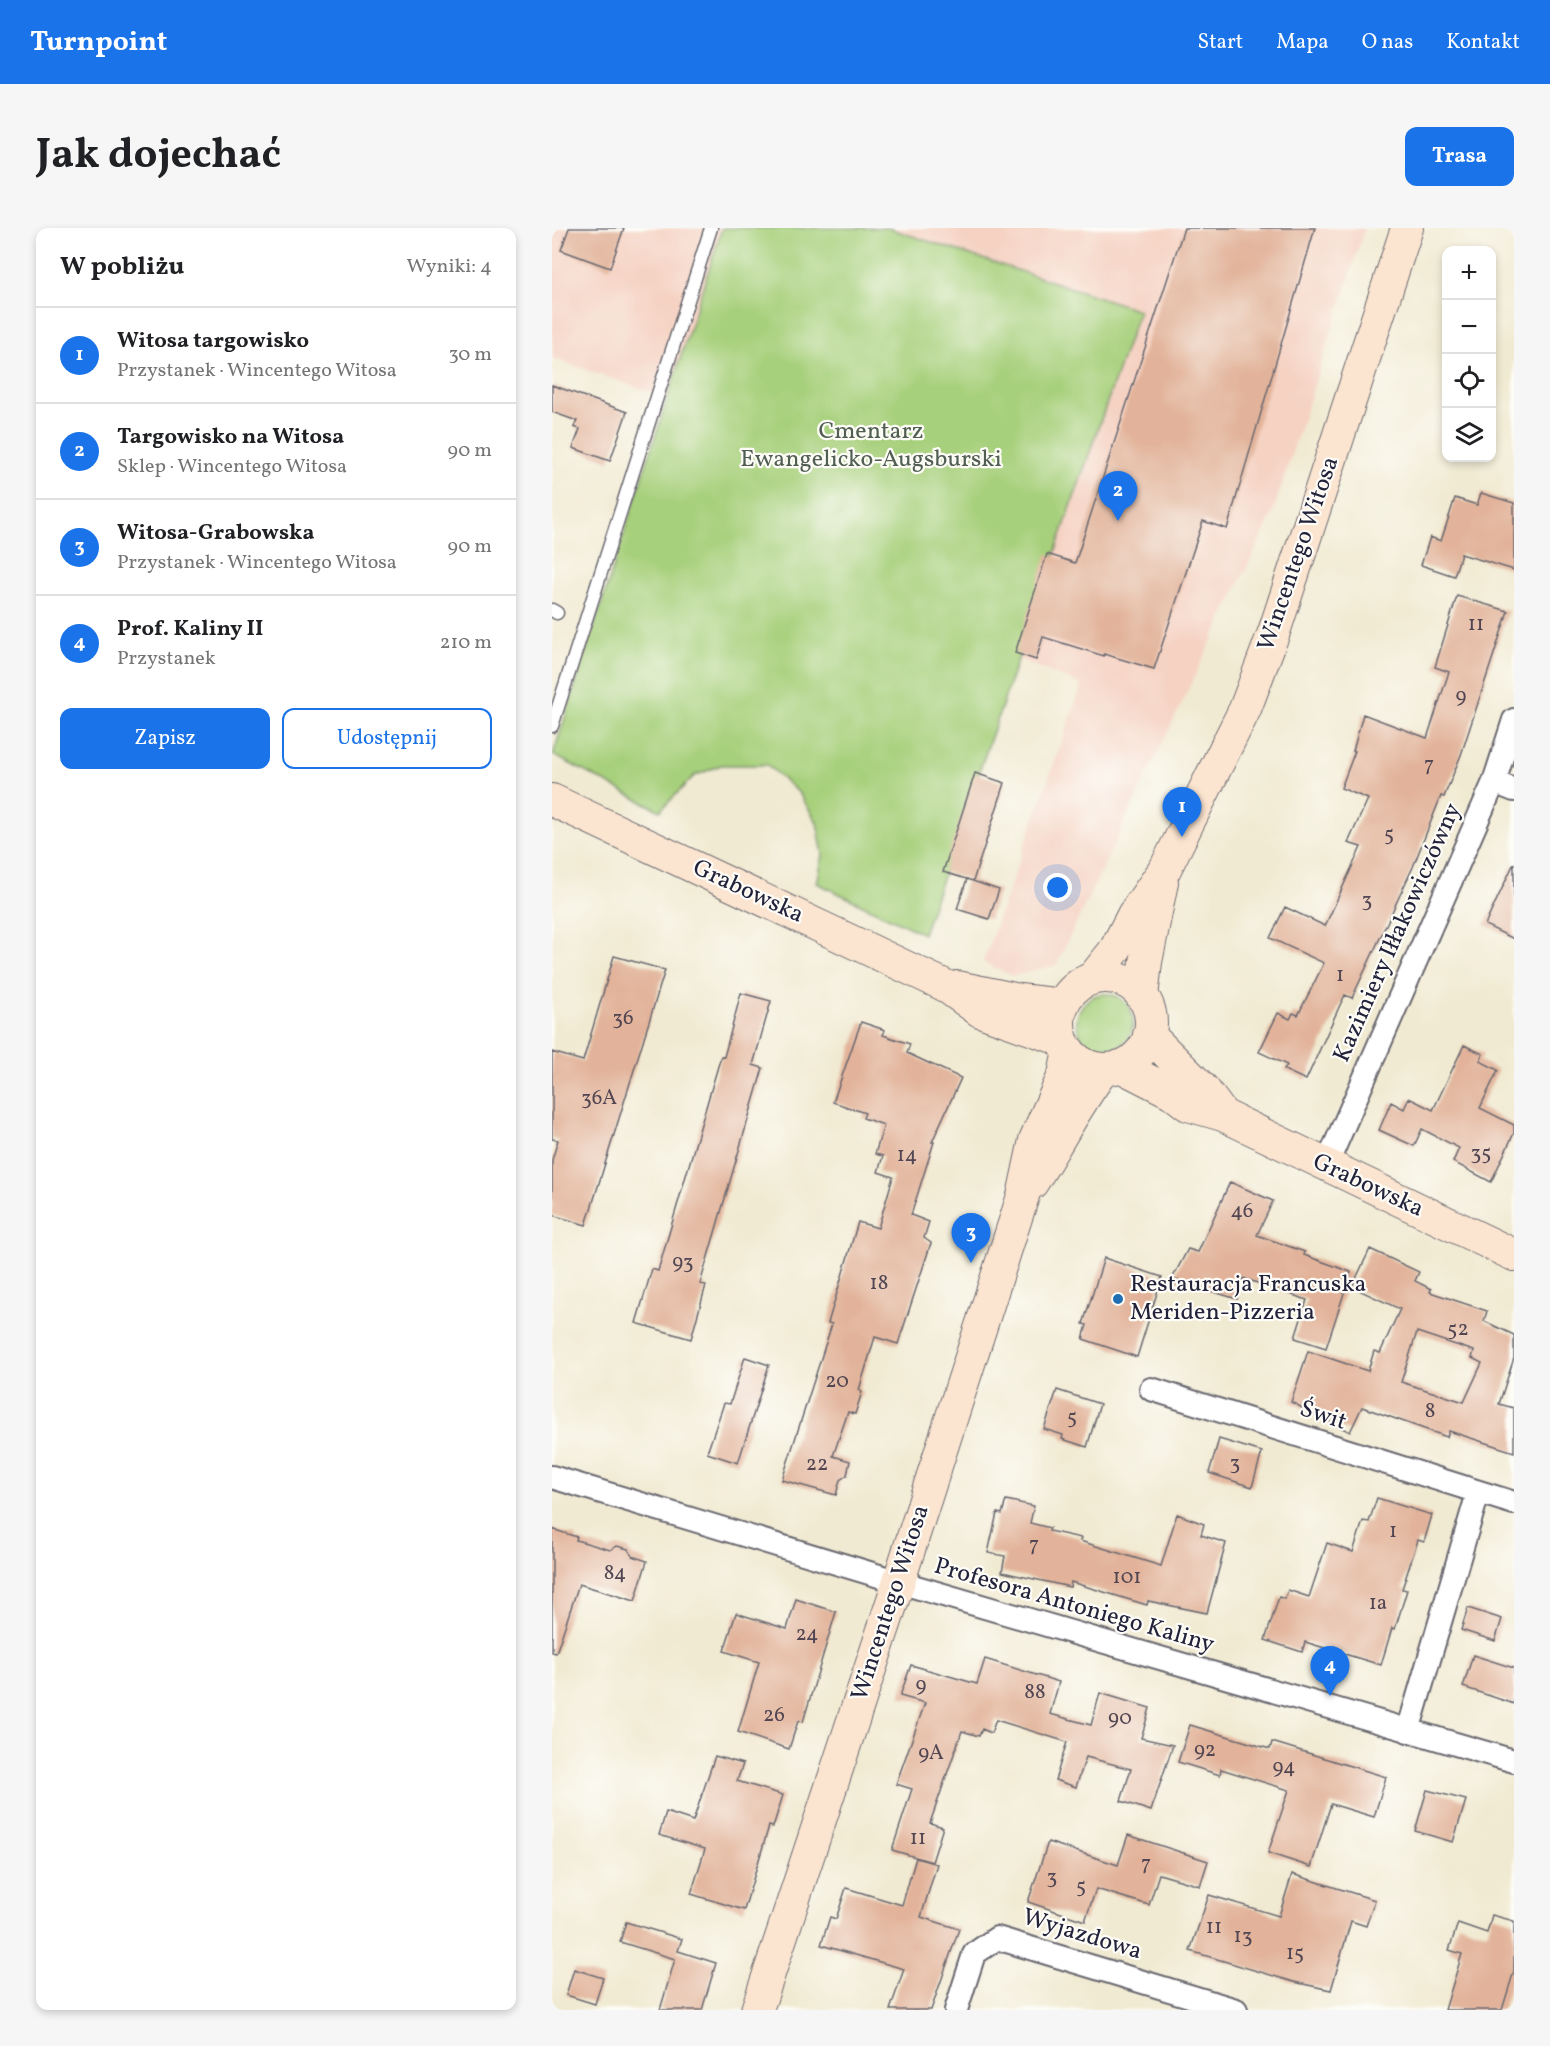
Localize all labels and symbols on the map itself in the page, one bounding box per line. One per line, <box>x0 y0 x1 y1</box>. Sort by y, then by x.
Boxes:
park label: Cmentarz Ewangelicko-Augsburski <box>740 415 1002 477</box>
street label: Wincentego Witosa <box>1250 452 1348 656</box>
pin: 2 <box>1098 472 1138 521</box>
house number: 11 <box>1468 610 1484 639</box>
house number: 9 <box>1456 682 1467 711</box>
house number: 7 <box>1424 751 1434 780</box>
pin: 1 <box>1162 788 1202 837</box>
street label: Kazimiery Iłłakowiczówny <box>1325 798 1471 1068</box>
house number: 5 <box>1384 820 1394 849</box>
street label: Grabowska <box>687 851 809 933</box>
your location <box>1043 873 1072 902</box>
house number: 3 <box>1362 886 1372 915</box>
house number: 1 <box>1336 961 1344 990</box>
house number: 36 <box>612 1004 634 1033</box>
house number: 36A <box>581 1084 617 1113</box>
house number: 35 <box>1471 1139 1491 1168</box>
house number: 14 <box>897 1141 917 1170</box>
street label: Grabowska <box>1307 1145 1429 1227</box>
house number: 46 <box>1231 1197 1253 1226</box>
pin: 3 <box>952 1214 990 1263</box>
house number: 93 <box>672 1248 694 1277</box>
place label: Restauracja Francuska Meriden-Pizzeria <box>1130 1268 1366 1330</box>
house number: 18 <box>870 1269 888 1298</box>
marker: Restauracja Francuska Meriden-Pizzeria <box>1111 1292 1125 1306</box>
house number: 52 <box>1447 1315 1469 1344</box>
house number: 20 <box>825 1367 849 1396</box>
street label: Świt <box>1295 1392 1351 1440</box>
house number: 8 <box>1425 1397 1435 1426</box>
house number: 5 <box>1067 1403 1077 1432</box>
house number: 3 <box>1230 1449 1240 1478</box>
house number: 22 <box>806 1450 828 1479</box>
street label: Wincentego Witosa <box>843 1501 939 1705</box>
house number: 1 <box>1389 1517 1397 1546</box>
house number: 7 <box>1029 1531 1039 1560</box>
street label: Profesora Antoniego Kaliny <box>930 1550 1218 1662</box>
house number: 84 <box>604 1559 626 1588</box>
house number: 101 <box>1113 1563 1141 1592</box>
house number: 1a <box>1369 1589 1387 1618</box>
house number: 24 <box>795 1620 819 1649</box>
pin: 4 <box>1310 1646 1350 1696</box>
house number: 9 <box>916 1671 927 1700</box>
house number: 88 <box>1024 1678 1046 1707</box>
house number: 26 <box>763 1701 785 1730</box>
house number: 90 <box>1108 1704 1132 1733</box>
house number: 92 <box>1194 1736 1216 1765</box>
house number: 9A <box>918 1739 944 1768</box>
house number: 94 <box>1273 1753 1295 1782</box>
house number: 11 <box>910 1824 926 1853</box>
house number: 7 <box>1141 1850 1151 1879</box>
house number: 3 <box>1047 1863 1057 1892</box>
house number: 5 <box>1076 1872 1086 1901</box>
street label: Wyjazdowa <box>1018 1901 1146 1969</box>
house number: 11 <box>1206 1913 1222 1942</box>
house number: 13 <box>1234 1922 1252 1951</box>
house number: 15 <box>1286 1939 1304 1968</box>

